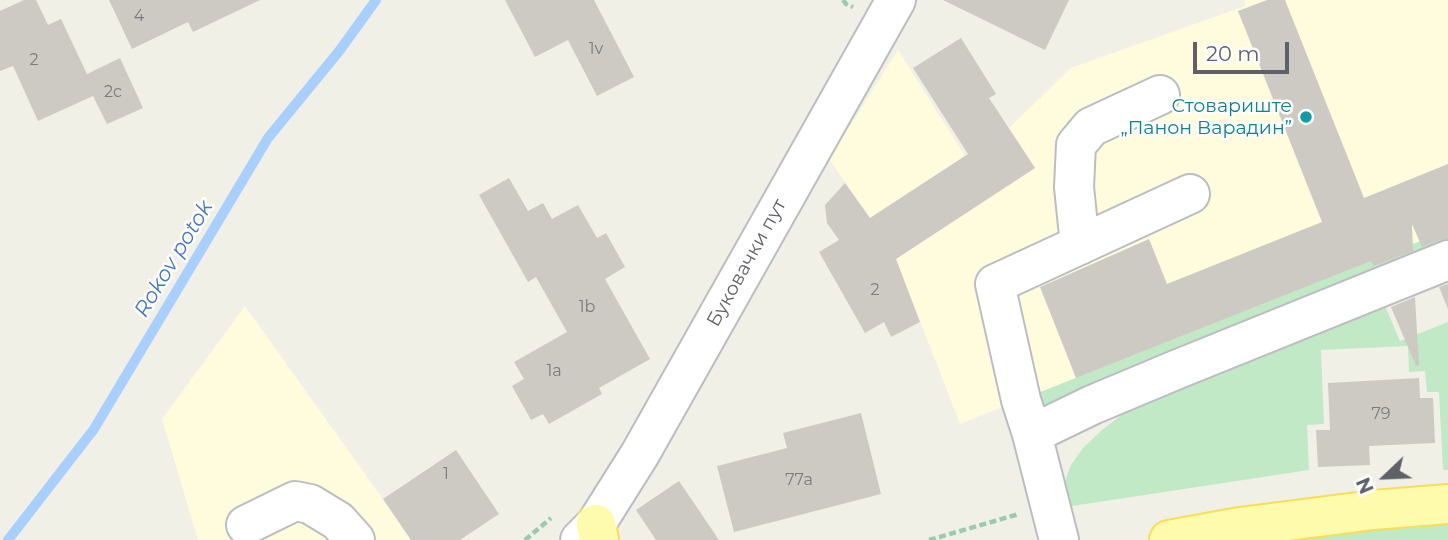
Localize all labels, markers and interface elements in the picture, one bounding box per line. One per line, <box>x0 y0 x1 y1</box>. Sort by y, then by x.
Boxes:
house number: 4 <box>134 6 144 26</box>
scale bar <box>1196 28 1292 72</box>
house number: 1v <box>589 39 603 59</box>
text: 20 m <box>1206 41 1260 66</box>
house number: 2 <box>29 50 39 70</box>
house number: 2c <box>104 82 122 102</box>
place label: Стовариште „Панон Варадин” <box>1120 95 1292 139</box>
marker: Стовариште „Панон Варадин” <box>1298 109 1314 125</box>
street label: Буковачки пут <box>703 195 791 331</box>
water label: Rokov potok <box>129 196 219 322</box>
house number: 2 <box>870 280 880 300</box>
house number: 1b <box>579 297 595 317</box>
house number: 1a <box>546 361 562 381</box>
house number: 79 <box>1371 404 1391 424</box>
north arrow <box>1350 442 1420 512</box>
house number: 1 <box>443 464 449 484</box>
house number: 77a <box>785 470 813 490</box>
text: N <box>1352 474 1379 497</box>

